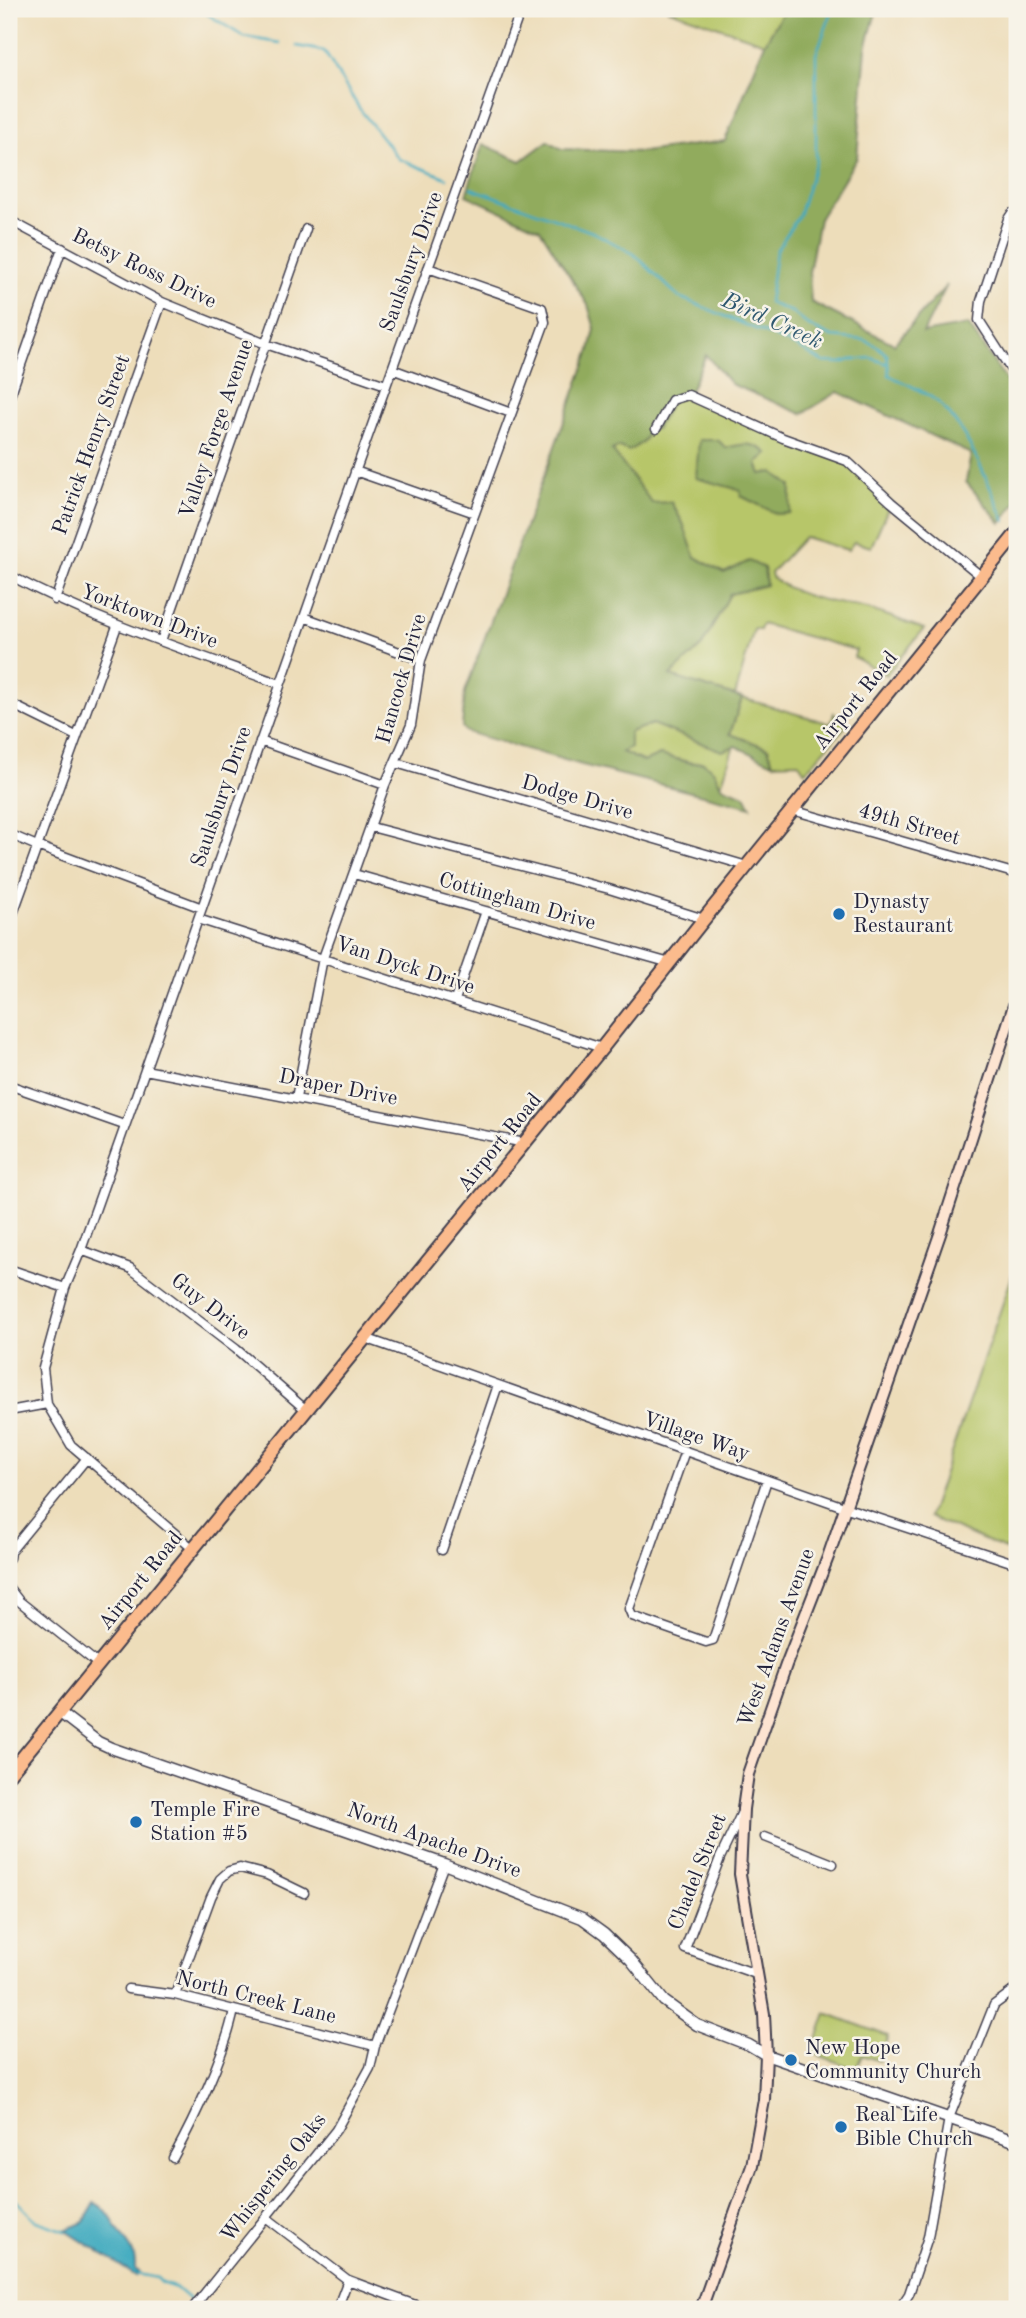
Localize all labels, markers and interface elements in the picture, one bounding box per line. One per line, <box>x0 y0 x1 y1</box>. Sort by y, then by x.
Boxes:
street label: Saulsbury Drive <box>377 189 447 335</box>
street label: Betsy Ross Drive <box>69 225 219 313</box>
water label: Bird Creek <box>717 288 826 353</box>
street label: Valley Forge Avenue <box>176 337 258 521</box>
street label: Patrick Henry Street <box>50 352 134 538</box>
street label: Yorktown Drive <box>77 581 221 653</box>
street label: Hancock Drive <box>373 612 431 746</box>
street label: Airport Road <box>810 648 902 754</box>
street label: Saulsbury Drive <box>188 724 256 870</box>
street label: Dodge Drive <box>519 772 635 824</box>
street label: 49th Street <box>856 800 962 850</box>
street label: Cottingham Drive <box>436 870 598 934</box>
place label: Dynasty Restaurant <box>853 892 953 937</box>
marker: Dynasty Restaurant <box>831 906 847 922</box>
street label: Van Dyck Drive <box>333 934 477 998</box>
street label: Draper Drive <box>277 1066 399 1110</box>
street label: Airport Road <box>454 1090 546 1196</box>
street label: Guy Drive <box>167 1270 253 1344</box>
street label: Village Way <box>640 1409 752 1465</box>
street label: Airport Road <box>95 1528 187 1634</box>
street label: West Adams Avenue <box>735 1546 819 1730</box>
place label: Temple Fire Station #5 <box>150 1800 260 1845</box>
street label: North Apache Drive <box>344 1800 524 1882</box>
street label: Chadel Street <box>665 1811 731 1933</box>
marker: Temple Fire Station #5 <box>128 1814 144 1830</box>
street label: North Creek Lane <box>174 1968 338 2028</box>
place label: New Hope Community Church <box>805 2038 981 2083</box>
marker: New Hope Community Church <box>783 2052 799 2068</box>
place label: Real Life Bible Church <box>855 2105 973 2150</box>
street label: Whispering Oaks <box>217 2110 331 2246</box>
marker: Real Life Bible Church <box>833 2119 849 2135</box>

